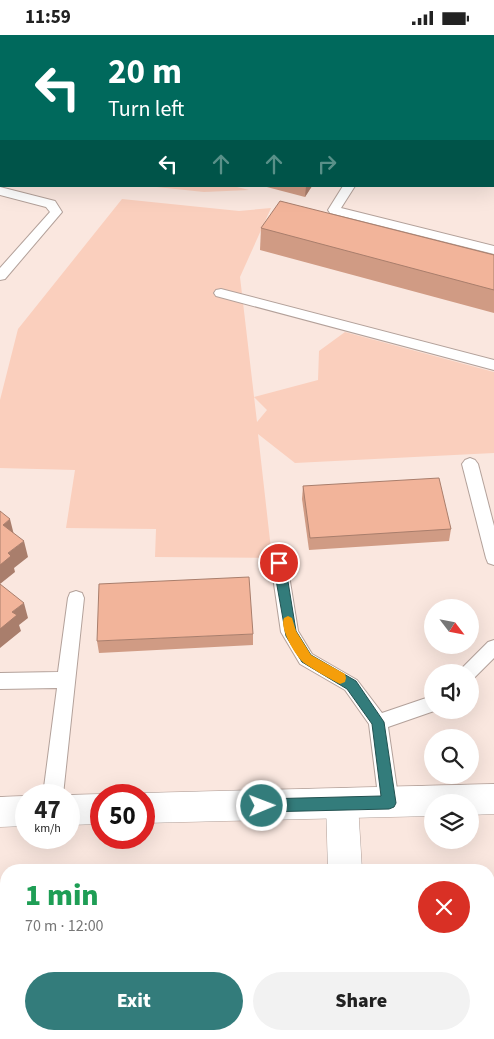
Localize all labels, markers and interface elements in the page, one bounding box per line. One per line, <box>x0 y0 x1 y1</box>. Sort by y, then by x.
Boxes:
text: 11:59 <box>25 4 71 31</box>
text: 20 m <box>108 47 182 97</box>
icon: left <box>25 55 90 120</box>
text: Turn left <box>108 93 184 125</box>
icon: left <box>154 150 182 178</box>
icon: ahead <box>207 150 235 178</box>
icon: ahead <box>260 150 288 178</box>
icon: right <box>313 150 341 178</box>
pin <box>258 542 300 584</box>
icon: arrive <box>265 549 293 577</box>
north arrow <box>424 599 479 654</box>
map controls <box>424 599 479 849</box>
button: sound <box>424 664 479 719</box>
button: search <box>424 729 479 784</box>
position arrow <box>235 779 287 831</box>
speed limit sign: 50 <box>90 784 155 849</box>
text: 47 <box>34 792 61 828</box>
button: layers <box>424 794 479 849</box>
text: km/h <box>34 820 61 837</box>
text: 1 min <box>25 874 99 917</box>
button: close <box>418 881 470 933</box>
text: 70 m · 12:00 <box>25 915 104 937</box>
button: Exit <box>25 972 243 1030</box>
button: Share <box>253 972 470 1030</box>

